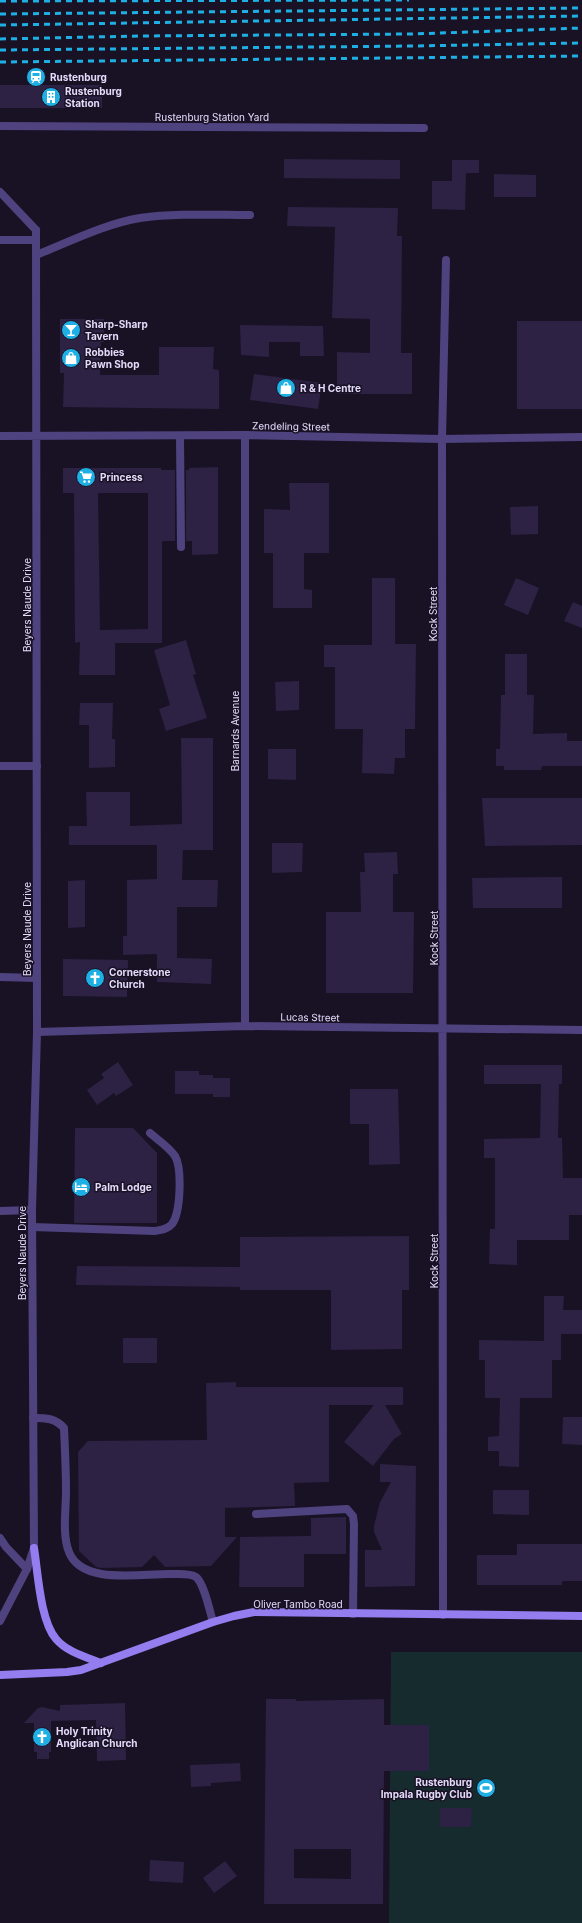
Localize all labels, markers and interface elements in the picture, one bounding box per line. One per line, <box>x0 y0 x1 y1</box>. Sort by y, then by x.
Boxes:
station icon: Rustenburg <box>25 66 47 88</box>
place label: Rustenburg <box>50 71 107 84</box>
place label: Rustenburg Station <box>65 85 122 109</box>
building icon: Rustenburg Station <box>40 86 62 108</box>
street label: Rustenburg Station Yard <box>155 111 269 123</box>
place label: Sharp-Sharp Tavern <box>85 318 148 342</box>
bar icon: Sharp-Sharp Tavern <box>60 319 82 341</box>
place label: Robbies Pawn Shop <box>85 346 139 370</box>
shop icon: Robbies Pawn Shop <box>60 347 82 369</box>
shop icon: R & H Centre <box>275 377 297 399</box>
place label: R & H Centre <box>300 382 361 394</box>
street label: Zendeling Street <box>252 419 331 433</box>
supermarket icon: Princess <box>75 466 97 488</box>
place label: Princess <box>100 471 143 483</box>
street label: Beyers Naude Drive <box>21 558 33 652</box>
street label: Kock Street <box>427 586 439 641</box>
street label: Barnards Avenue <box>229 691 241 771</box>
street label: Beyers Naude Drive <box>21 882 33 976</box>
street label: Kock Street <box>428 910 440 965</box>
place label: Cornerstone Church <box>109 966 170 990</box>
church icon: Cornerstone Church <box>84 967 106 989</box>
street label: Lucas Street <box>280 1010 340 1024</box>
hotel icon: Palm Lodge <box>70 1176 92 1198</box>
place label: Palm Lodge <box>95 1181 152 1194</box>
street label: Beyers Naude Drive <box>16 1206 28 1300</box>
street label: Kock Street <box>428 1233 440 1288</box>
street label: Oliver Tambo Road <box>253 1598 343 1610</box>
place label: Holy Trinity Anglican Church <box>56 1725 138 1750</box>
church icon: Holy Trinity Anglican Church <box>31 1726 53 1748</box>
place label: Rustenburg Impala Rugby Club <box>381 1776 472 1801</box>
sports icon: Rustenburg Impala Rugby Club <box>475 1777 497 1799</box>

